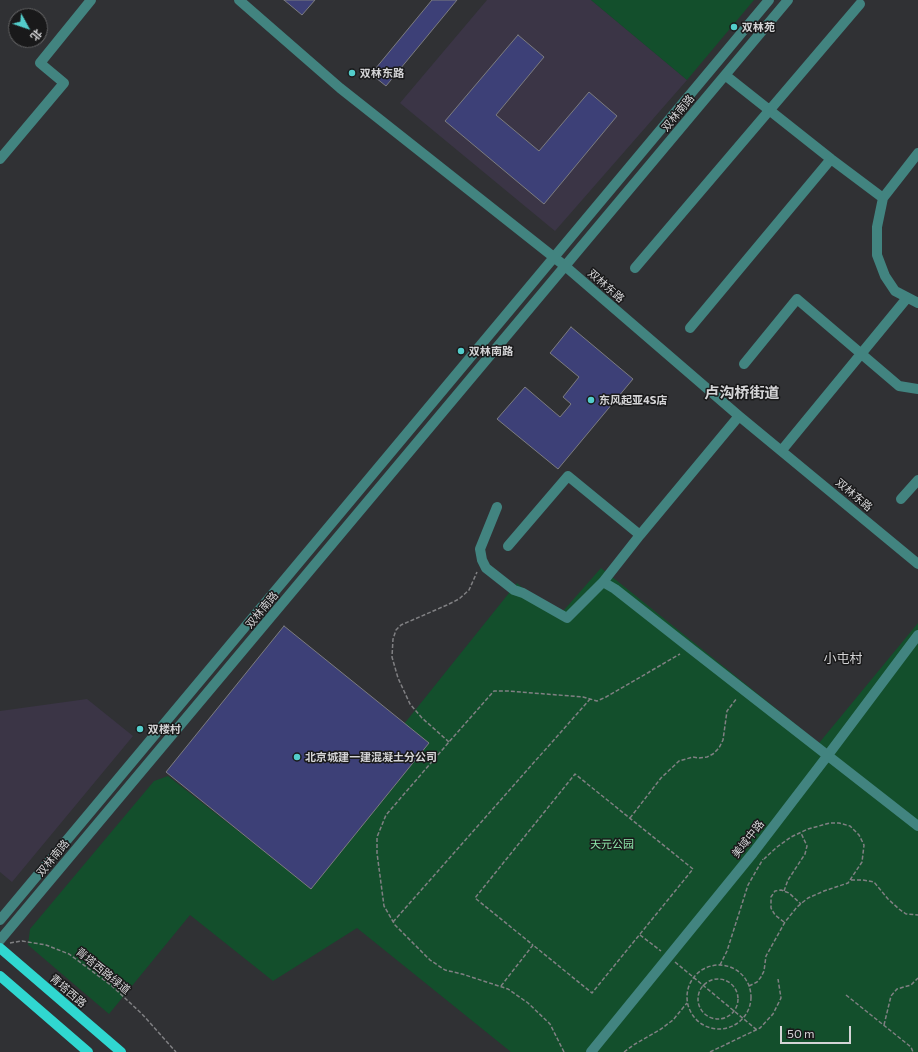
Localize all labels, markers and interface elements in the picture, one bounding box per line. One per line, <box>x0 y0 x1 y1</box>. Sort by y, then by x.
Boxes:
north arrow <box>8 8 48 48</box>
place label: 双林苑 <box>742 20 775 34</box>
marker: 双林苑 <box>729 22 739 32</box>
text: 北 <box>28 27 45 44</box>
place label: 双林东路 <box>360 66 404 80</box>
marker: 双林东路 <box>347 68 357 78</box>
street label: 双林南路 <box>659 92 697 134</box>
street label: 双林东路 <box>585 267 627 305</box>
place label: 双林南路 <box>469 344 513 358</box>
marker: 双林南路 <box>456 346 466 356</box>
district label: 卢沟桥街道 <box>705 384 779 402</box>
place label: 东风起亚4S店 <box>599 393 667 407</box>
marker: 东风起亚4S店 <box>586 395 596 405</box>
street label: 双林东路 <box>833 476 875 514</box>
street label: 双林南路 <box>243 589 281 631</box>
district label: 小屯村 <box>824 651 862 667</box>
place label: 双楼村 <box>148 722 181 736</box>
marker: 双楼村 <box>135 724 145 734</box>
place label: 北京城建一建混凝土分公司 <box>305 750 437 764</box>
marker: 北京城建一建混凝土分公司 <box>292 752 302 762</box>
street label: 美域中路 <box>729 818 767 860</box>
street label: 双林南路 <box>34 837 72 879</box>
park label: 天元公园 <box>590 837 634 851</box>
street label: 青塔西路绿道 <box>73 945 133 997</box>
street label: 青塔西路 <box>47 972 89 1010</box>
scale bar <box>782 1018 853 1044</box>
text: 50 m <box>787 1026 815 1040</box>

